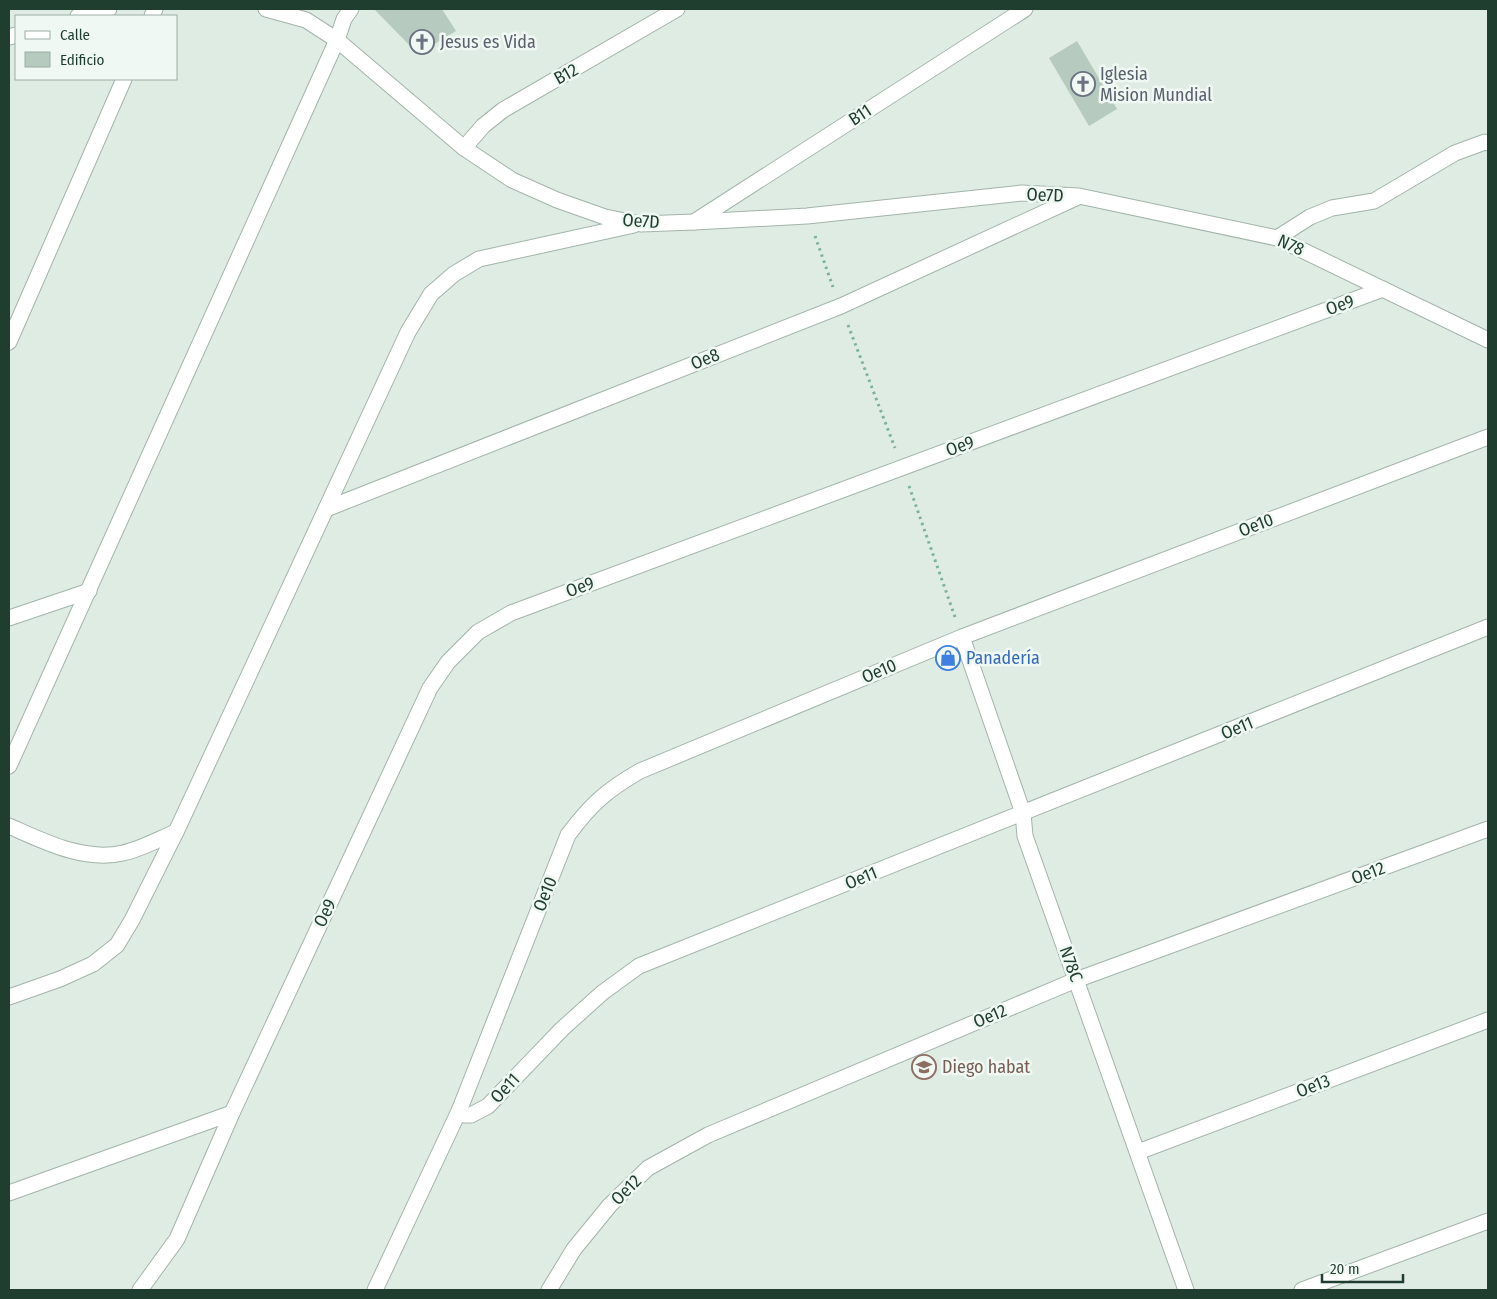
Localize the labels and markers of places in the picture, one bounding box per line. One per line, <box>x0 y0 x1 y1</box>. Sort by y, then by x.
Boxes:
church icon: Jesus es Vida <box>409 29 435 55</box>
place label: Jesus es Vida <box>440 31 536 53</box>
place label: Iglesia Mision Mundial <box>1100 63 1212 106</box>
church icon: Iglesia Mision Mundial <box>1070 71 1096 97</box>
shop icon: Panadería <box>935 645 961 671</box>
place label: Panadería <box>966 647 1040 669</box>
school or university icon: Diego habat <box>911 1054 937 1080</box>
place label: Diego habat <box>942 1056 1030 1078</box>

